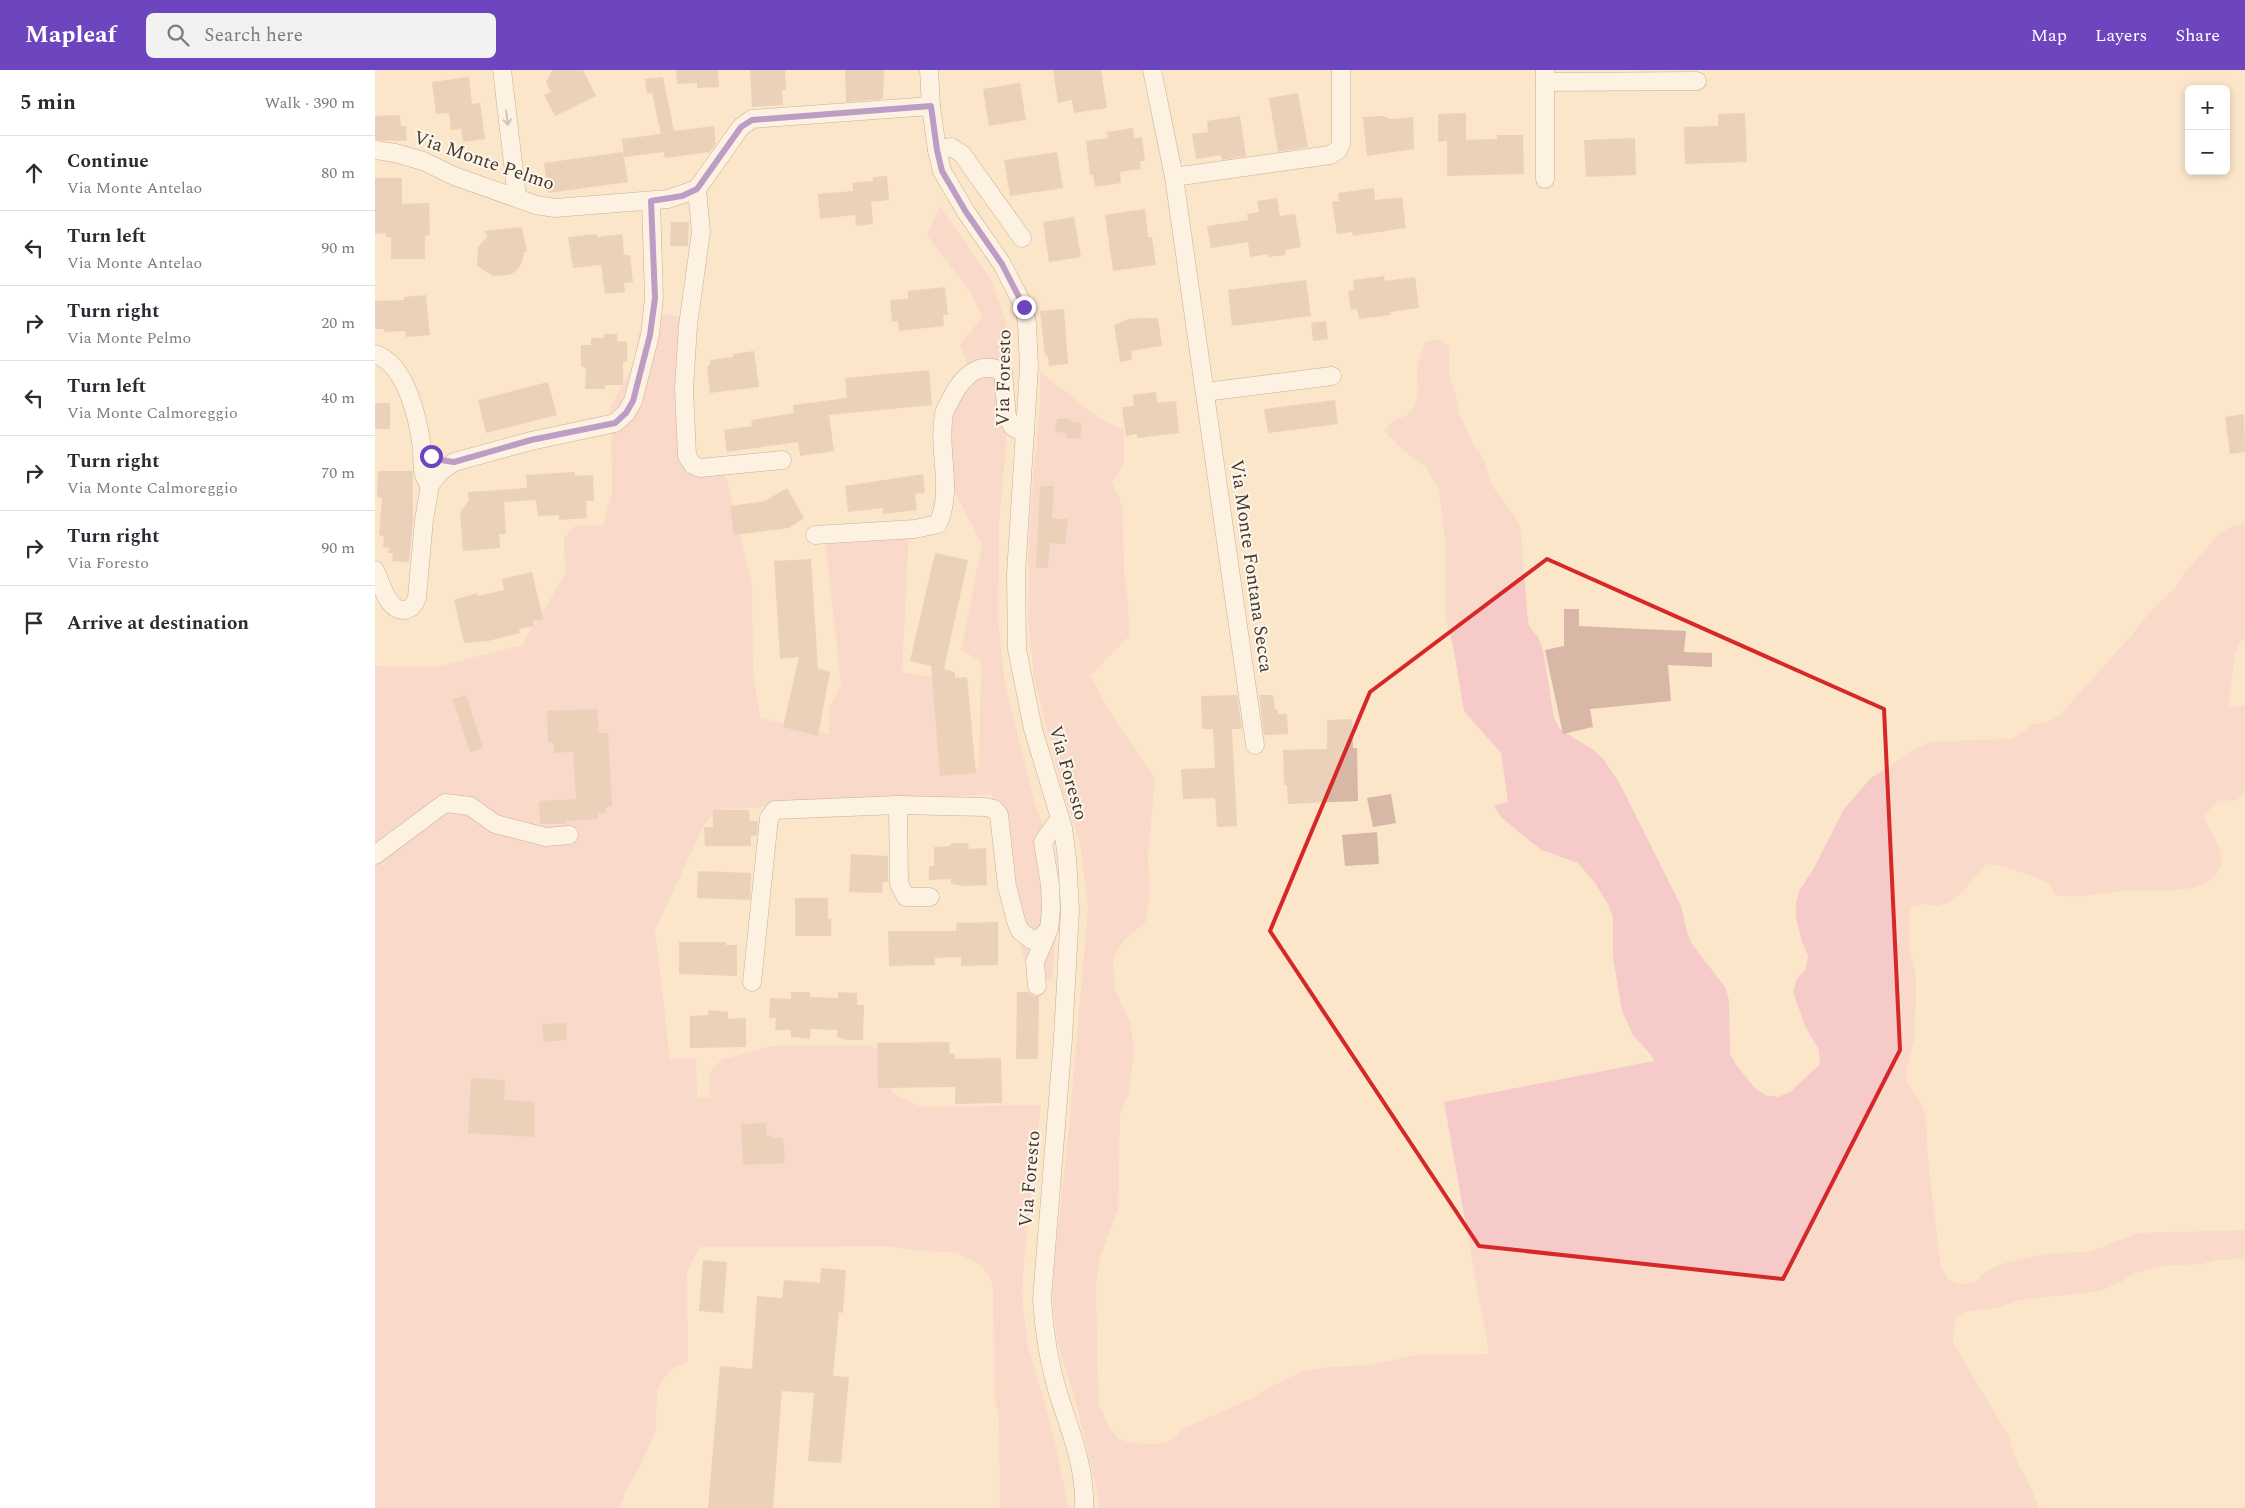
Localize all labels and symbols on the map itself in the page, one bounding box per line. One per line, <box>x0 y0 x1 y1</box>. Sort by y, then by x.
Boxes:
one-way arrow <box>502 110 512 126</box>
street label: Via Monte Pelmo <box>410 123 558 199</box>
route end <box>1013 296 1036 319</box>
street label: Via Foresto <box>989 329 1019 427</box>
route start <box>420 445 443 468</box>
street label: Via Monte Fontana Secca <box>1222 458 1280 675</box>
street label: Via Foresto <box>1041 722 1095 824</box>
street label: Via Foresto <box>1011 1129 1049 1229</box>

